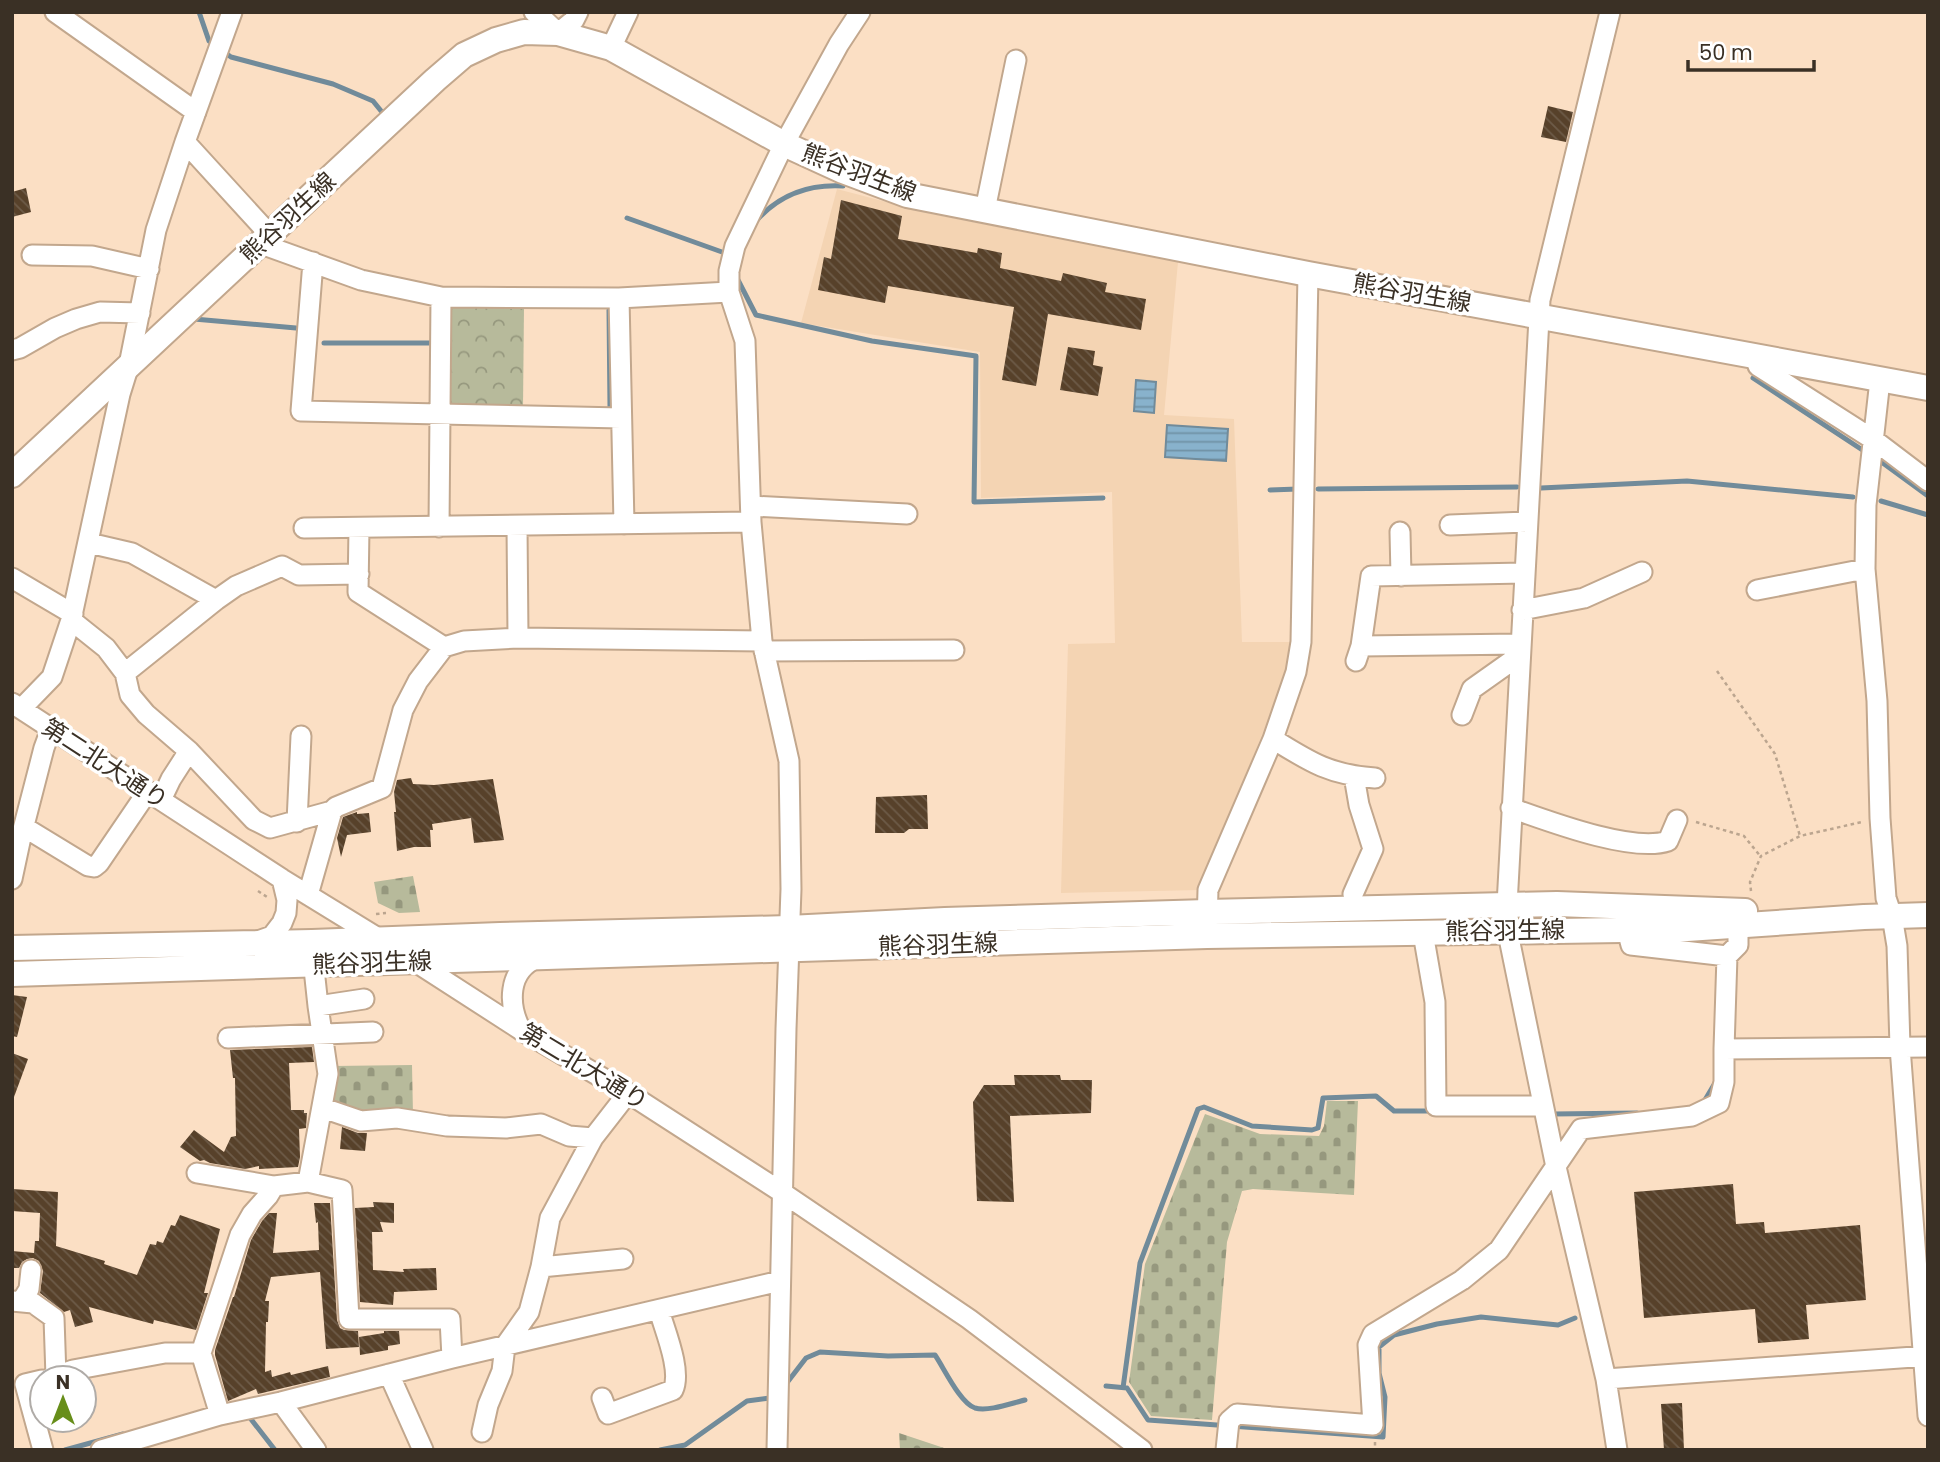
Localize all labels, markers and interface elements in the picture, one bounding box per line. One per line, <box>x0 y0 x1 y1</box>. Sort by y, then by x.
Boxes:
scale bar <box>1688 28 1814 72</box>
text: 50 m <box>1699 38 1753 67</box>
street label: 熊谷羽生線 <box>797 136 921 209</box>
street label: 熊谷羽生線 <box>233 165 343 271</box>
street label: 熊谷羽生線 <box>1350 266 1474 319</box>
street label: 第二北大通り <box>36 711 175 817</box>
street label: 熊谷羽生線 <box>1445 913 1565 948</box>
street label: 熊谷羽生線 <box>877 926 999 963</box>
street label: 熊谷羽生線 <box>311 944 433 981</box>
street label: 第二北大通り <box>514 1015 654 1118</box>
north arrow <box>28 1364 98 1434</box>
text: N <box>56 1369 70 1396</box>

